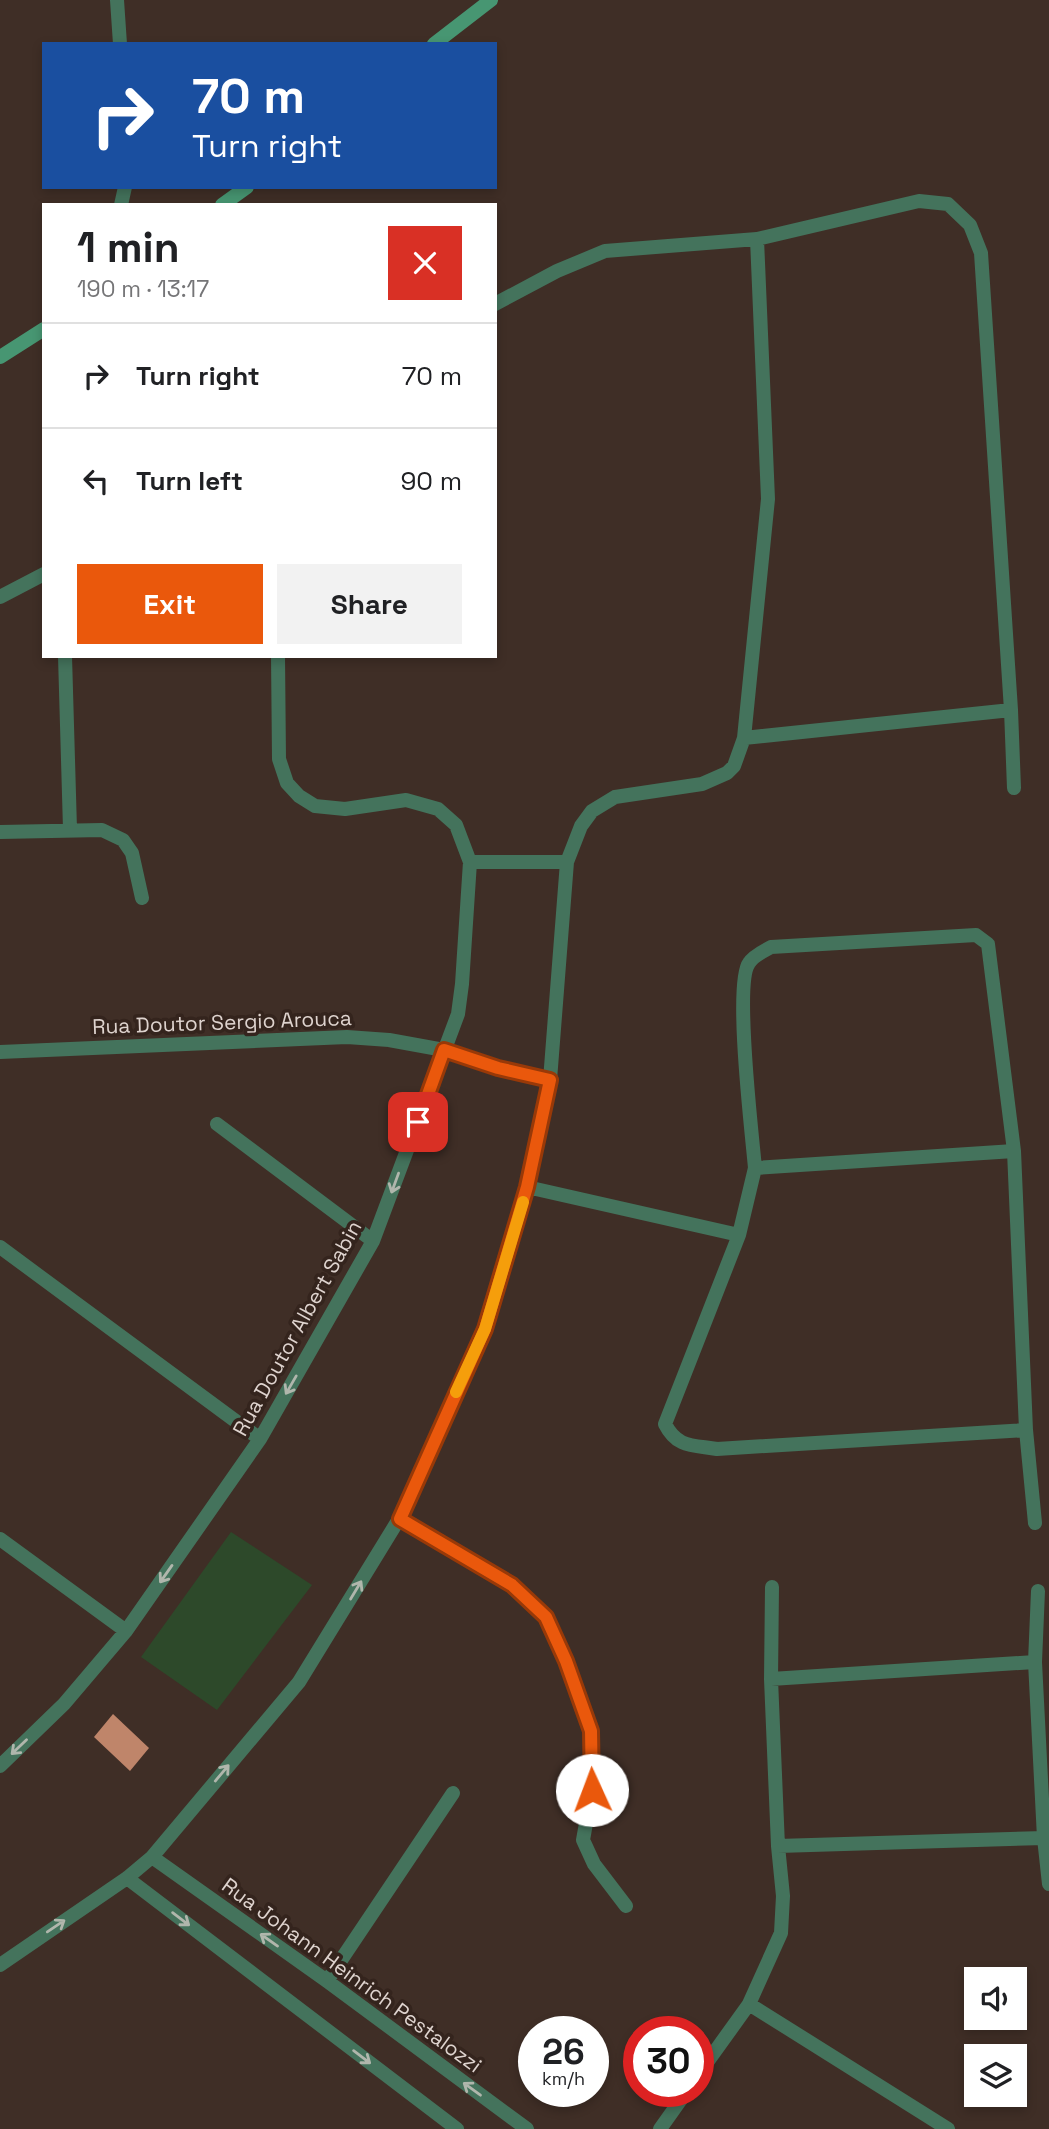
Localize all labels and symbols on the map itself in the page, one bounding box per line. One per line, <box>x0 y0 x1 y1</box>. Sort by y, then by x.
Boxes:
street label: Rua Doutor Sergio Arouca <box>92 1004 352 1040</box>
pin <box>388 1092 448 1152</box>
one-way arrow <box>388 1172 400 1193</box>
street label: Rua Doutor Albert Sabin <box>226 1215 368 1441</box>
one-way arrow <box>284 1374 297 1395</box>
one-way arrow <box>159 1564 173 1583</box>
one-way arrow <box>348 1581 363 1600</box>
one-way arrow <box>11 1739 28 1756</box>
position arrow <box>555 1753 629 1827</box>
one-way arrow <box>214 1765 230 1783</box>
street label: Rua Johann Heinrich Pestalozzi <box>217 1872 487 2078</box>
one-way arrow <box>171 1912 190 1927</box>
one-way arrow <box>46 1919 65 1933</box>
one-way arrow <box>260 1933 279 1947</box>
speed limit sign: 30 <box>623 2016 714 2107</box>
one-way arrow <box>353 2049 371 2064</box>
one-way arrow <box>464 2081 482 2096</box>

